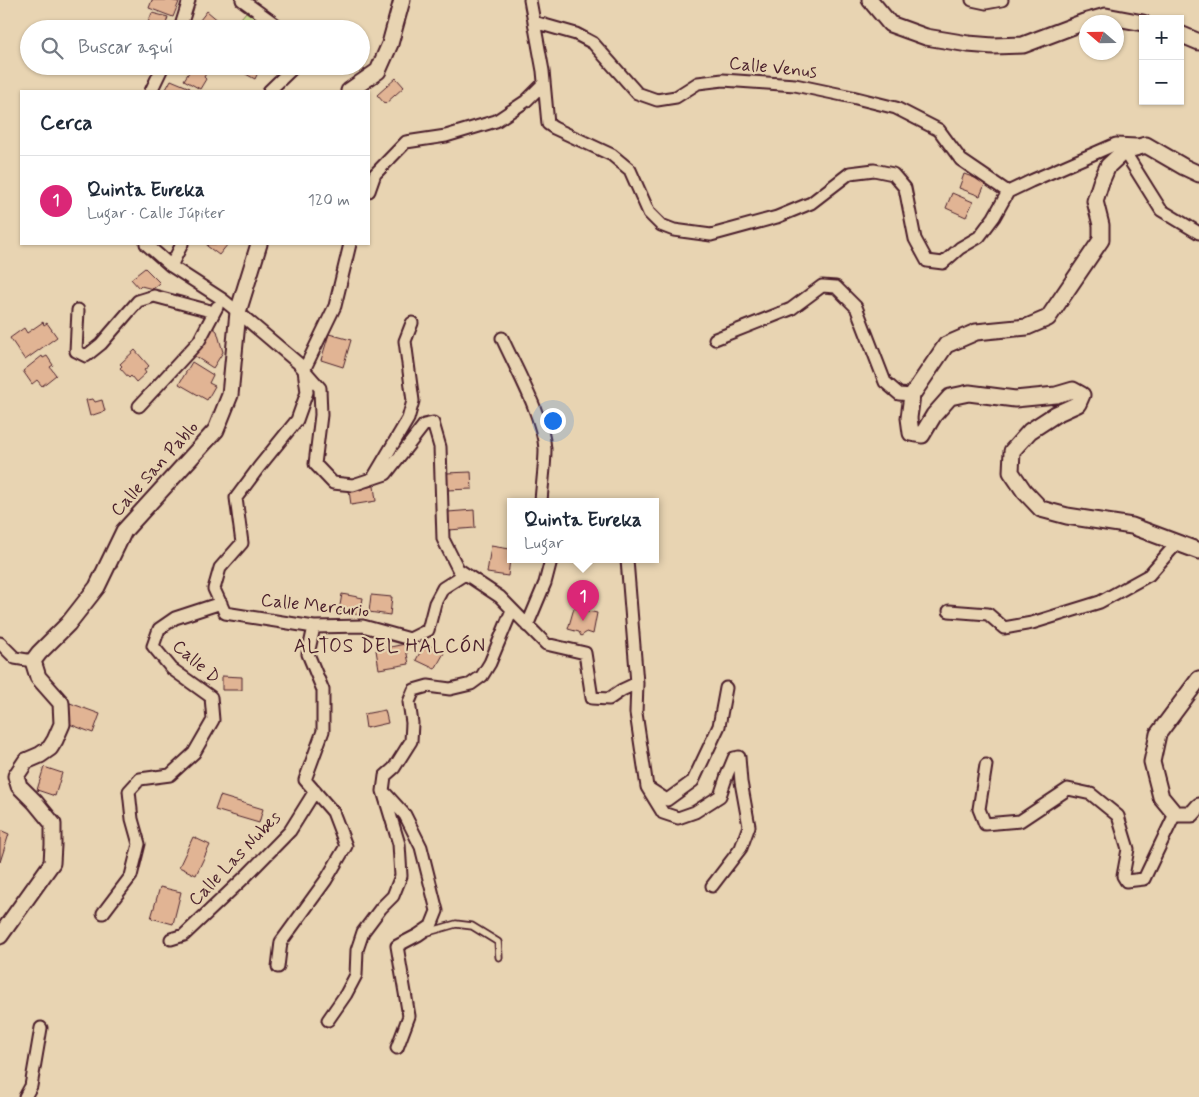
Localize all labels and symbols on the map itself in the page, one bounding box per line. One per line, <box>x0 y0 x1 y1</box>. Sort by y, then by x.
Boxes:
north arrow <box>1079 15 1124 60</box>
street label: Calle Venus <box>728 51 818 85</box>
your location <box>540 408 566 434</box>
street label: Calle San Pablo <box>106 416 204 522</box>
pin: 1 <box>567 580 599 621</box>
street label: Calle Mercurio <box>260 588 371 624</box>
district label: ALTOS DEL HALCÓN <box>294 634 486 659</box>
street label: Calle D <box>167 635 225 689</box>
street label: Calle Las Nubes <box>184 806 287 912</box>

